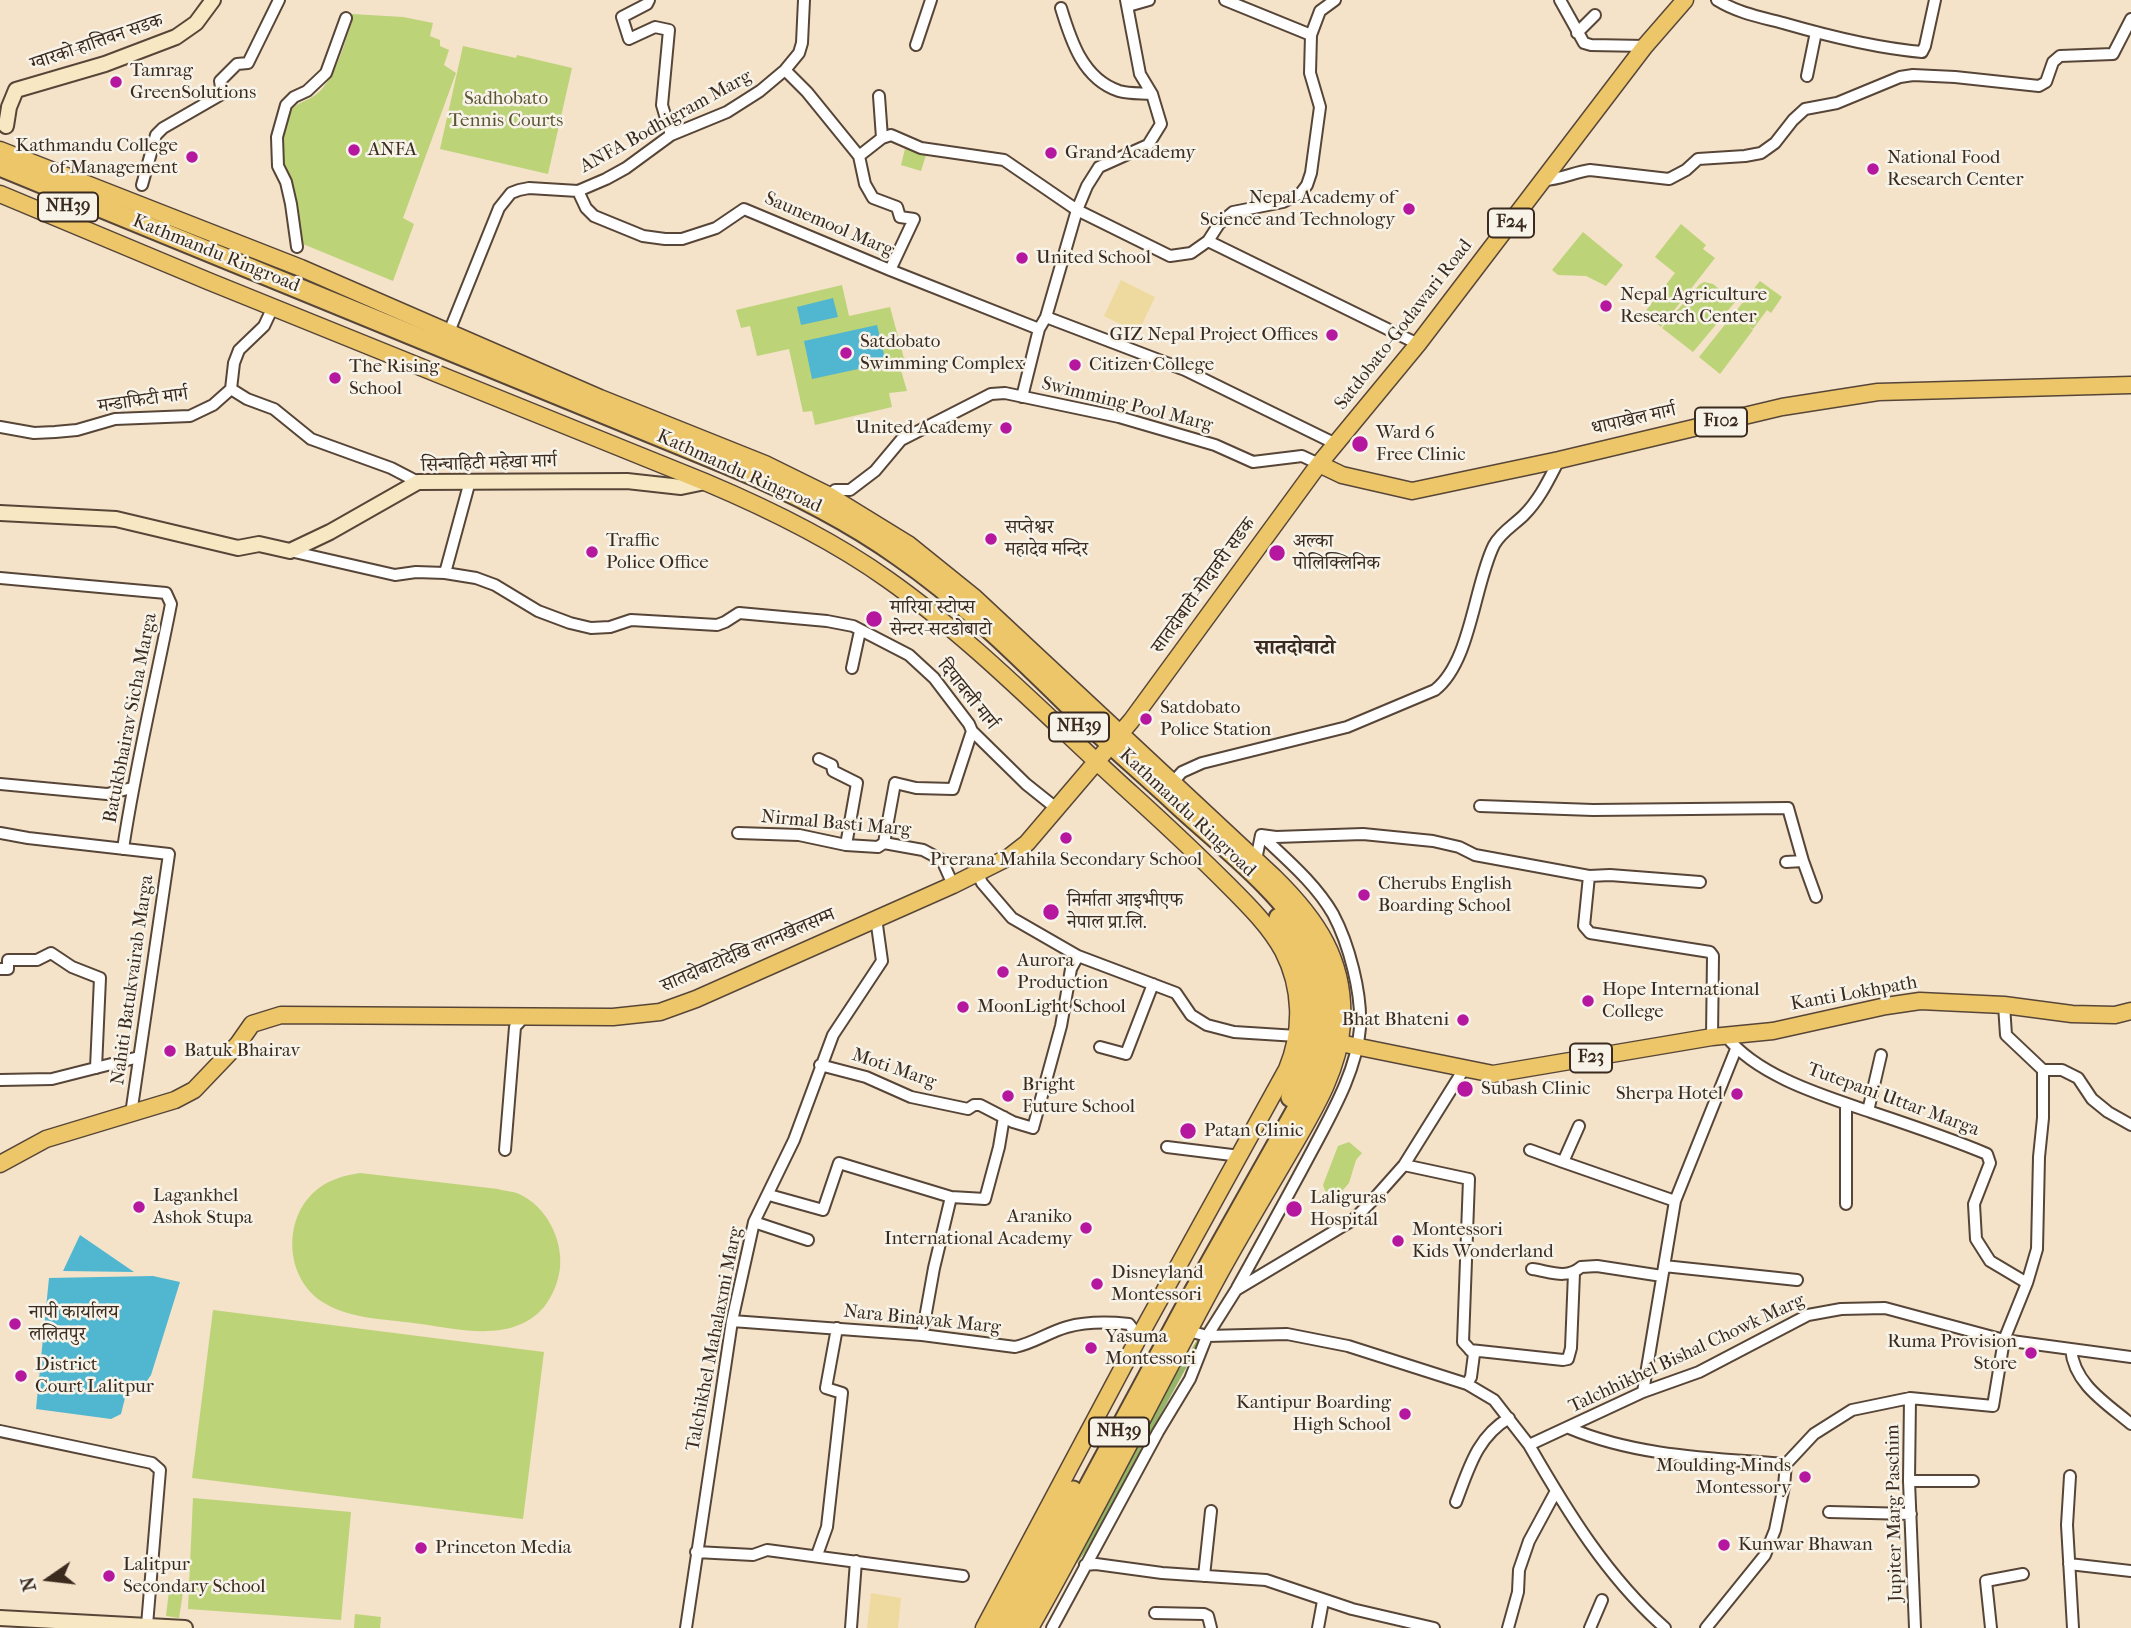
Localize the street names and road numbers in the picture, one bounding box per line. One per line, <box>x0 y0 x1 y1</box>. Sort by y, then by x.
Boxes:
street label: ग्वारको-हात्तिवन सडक <box>28 10 166 76</box>
street label: ANFA Bodhigram Marg <box>576 65 756 179</box>
street label: Saunemool Marg <box>761 188 897 262</box>
road number: NH39 <box>38 192 98 222</box>
road number: F24 <box>1488 208 1534 238</box>
street label: Kathmandu Ringroad <box>129 210 303 298</box>
street label: Satdobato-Godawari Road <box>1330 235 1478 415</box>
street label: Swimming Pool Marg <box>1039 373 1215 437</box>
street label: मन्डाफिटी मार्ग <box>96 383 190 419</box>
street label: धापाखेल मार्ग <box>1590 399 1678 441</box>
road number: F102 <box>1695 408 1747 436</box>
street label: Kathmandu Ringroad <box>653 425 825 519</box>
street label: सिन्चाहिटी महेखा मार्ग <box>421 450 557 478</box>
street label: सातदोबाटो-गोदावरी सडक <box>1147 514 1261 658</box>
street label: Batukbhairav Sicha Marga <box>99 611 163 825</box>
street label: दिपावली मार्ग <box>932 655 1002 735</box>
road number: NH39 <box>1049 712 1109 742</box>
street label: Kathmandu Ringroad <box>1114 744 1260 882</box>
street label: Nirmal Basti Marg <box>760 806 912 842</box>
street label: Nahiti Batukvairab Marga <box>107 874 159 1086</box>
street label: सातदोबाटोदेखि लगनखेलसम्म <box>657 904 839 998</box>
street label: Kanti Lokhpath <box>1789 972 1919 1016</box>
street label: Moti Marg <box>849 1044 939 1094</box>
road number: F23 <box>1570 1044 1612 1072</box>
street label: Tutepani Uttar Marga <box>1804 1058 1982 1142</box>
street label: Talchikhel Mahalaxmi Marg <box>682 1225 748 1453</box>
street label: Talchhikhel Bishal Chowk Marg <box>1565 1289 1809 1419</box>
street label: Nara Binayak Marg <box>842 1300 1002 1340</box>
road number: NH39 <box>1089 1418 1149 1447</box>
street label: Jupiter Marg Paschim <box>1882 1424 1908 1602</box>

